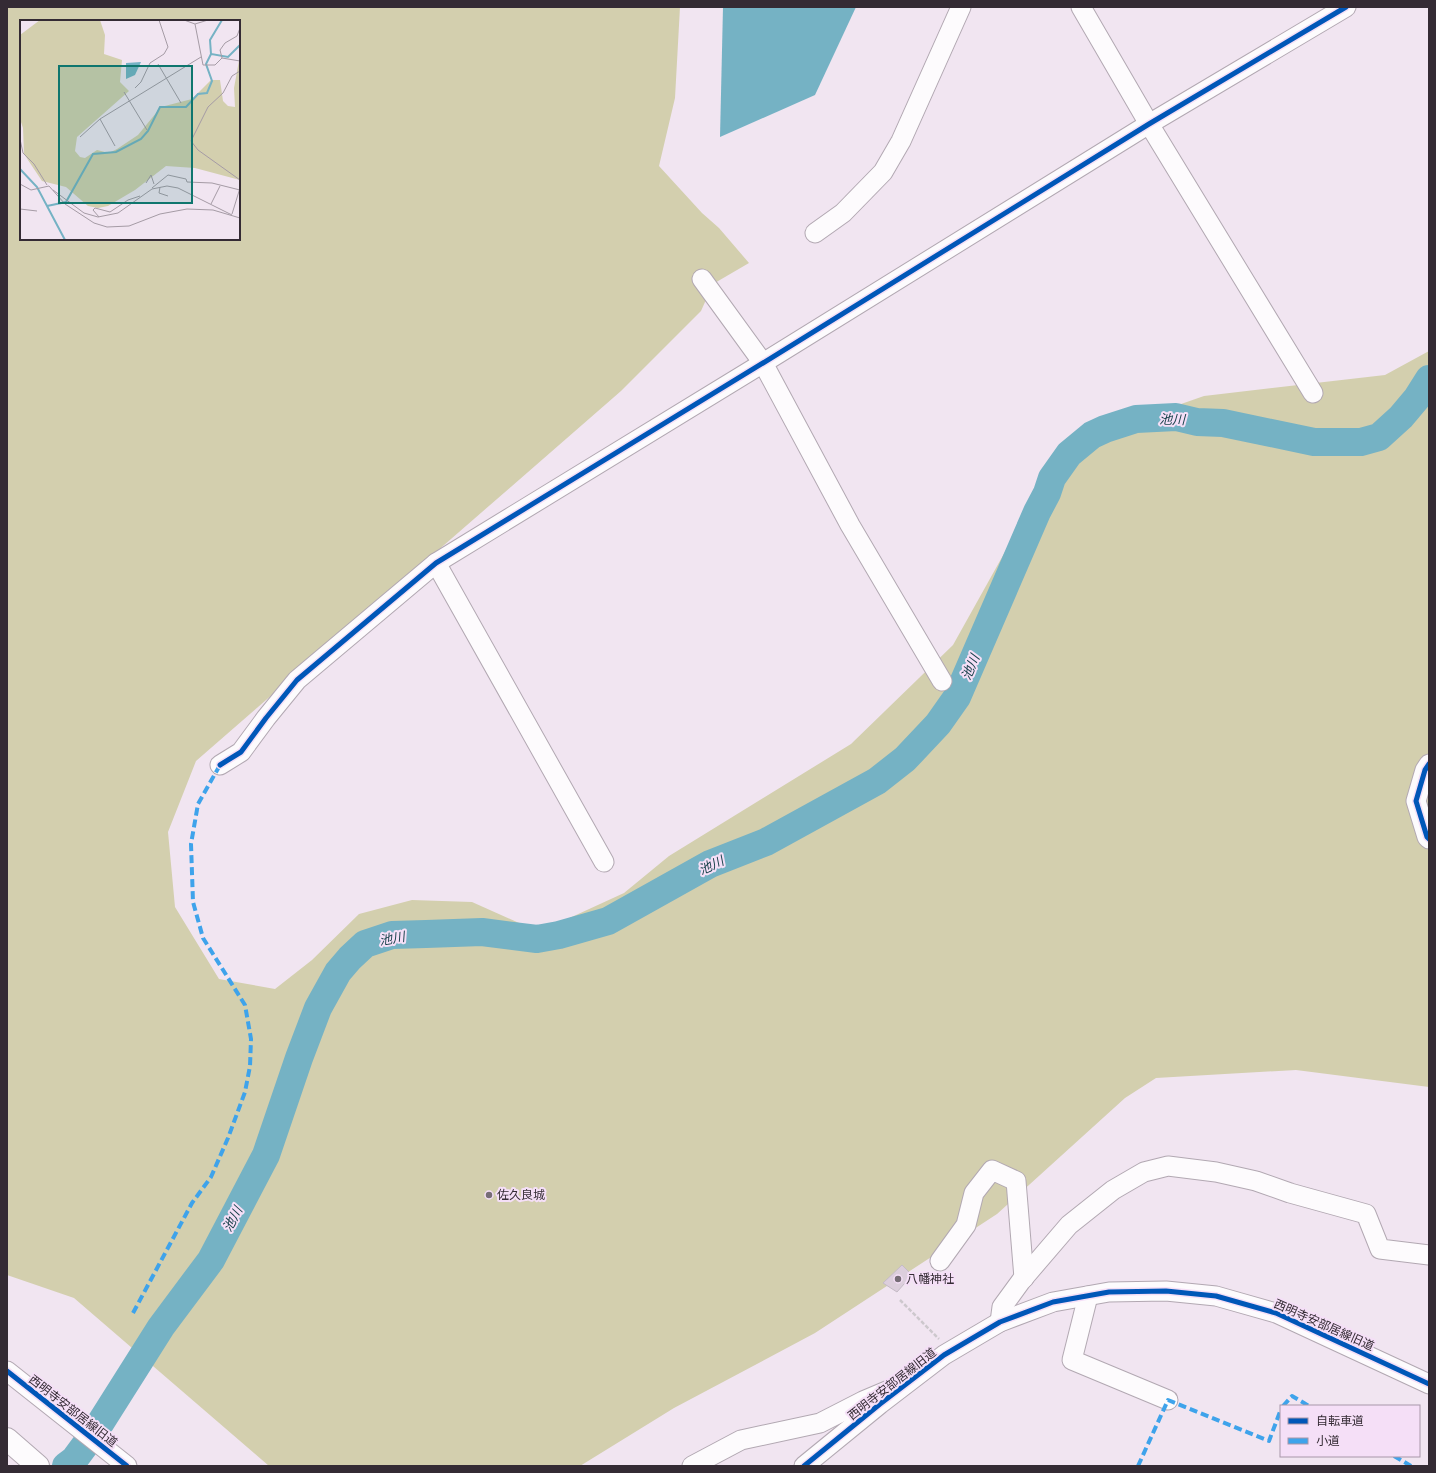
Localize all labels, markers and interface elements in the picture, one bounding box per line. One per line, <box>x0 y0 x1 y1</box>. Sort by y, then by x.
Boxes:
inset map <box>20 20 240 240</box>
water label: 池川 <box>1159 412 1187 428</box>
water label: 池川 <box>958 650 984 682</box>
water label: 池川 <box>696 852 728 879</box>
water label: 池川 <box>378 929 408 949</box>
place label: 佐久良城 <box>497 1188 545 1203</box>
marker: 佐久良城 <box>484 1190 494 1200</box>
water label: 池川 <box>220 1202 247 1235</box>
place label: 八幡神社 <box>906 1272 954 1287</box>
marker: 八幡神社 <box>893 1274 903 1284</box>
street label: 西明寺安部居線旧道 <box>1271 1297 1376 1354</box>
street label: 西明寺安部居線旧道 <box>845 1345 939 1424</box>
street label: 西明寺安部居線旧道 <box>26 1372 120 1451</box>
legend <box>1280 1405 1420 1457</box>
text: 自転車道 <box>1316 1414 1364 1429</box>
text: 小道 <box>1316 1434 1340 1449</box>

